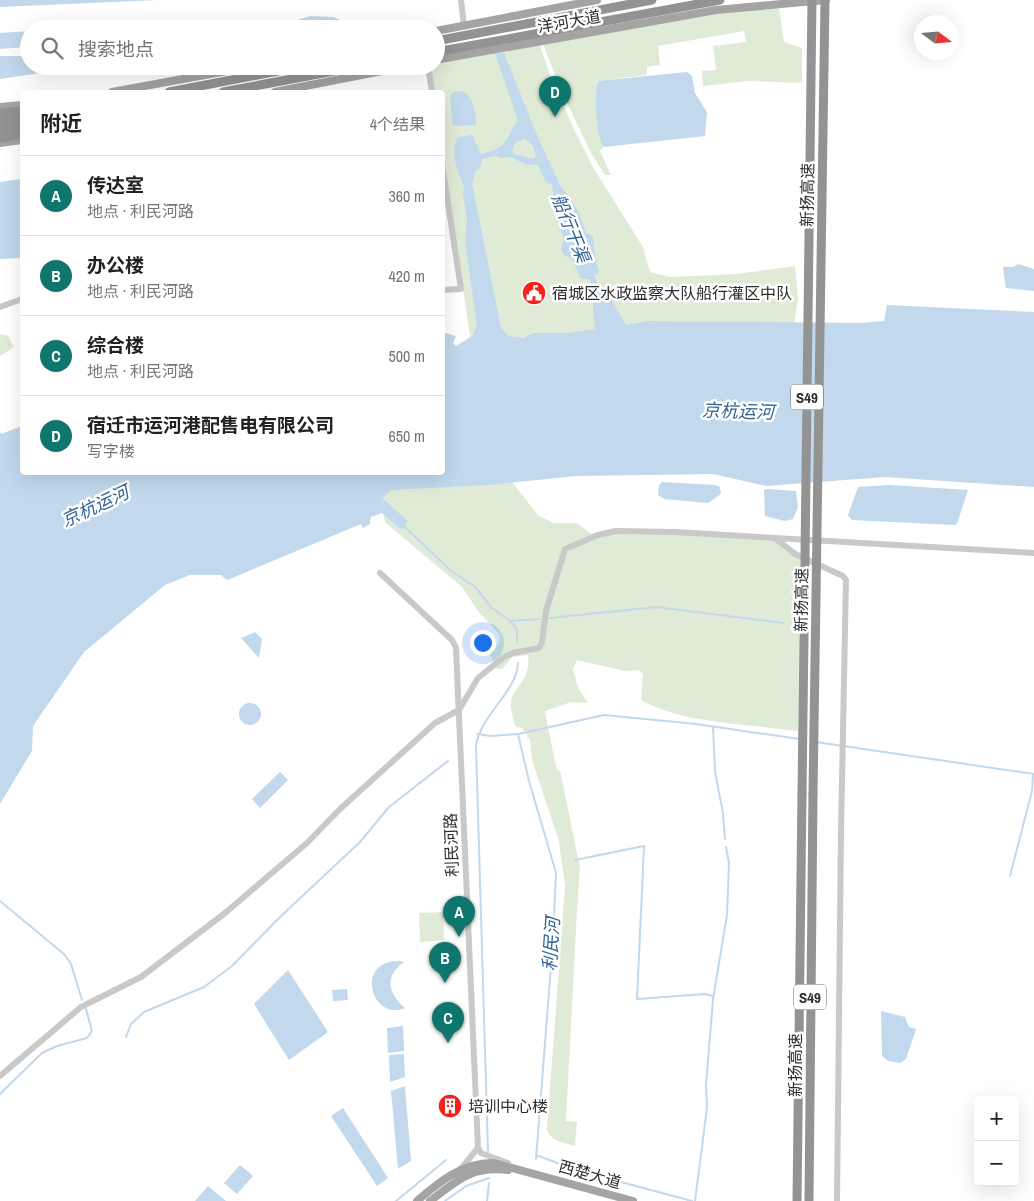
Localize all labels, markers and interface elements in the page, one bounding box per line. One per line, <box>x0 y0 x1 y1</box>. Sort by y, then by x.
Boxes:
street label: 洋河大道 <box>536 5 602 37</box>
north arrow <box>914 15 959 60</box>
search box <box>20 20 445 75</box>
icon: search <box>38 34 66 62</box>
text: 搜索地点 <box>78 36 154 62</box>
pin: D <box>539 76 571 117</box>
text: 附近 <box>40 109 82 138</box>
text: 4个结果 <box>370 113 425 135</box>
street label: 新扬高速 <box>795 163 819 227</box>
text: 传达室 <box>87 172 144 198</box>
text: A <box>51 185 61 207</box>
text: 360 m <box>389 185 425 207</box>
water label: 船行干渠 <box>546 190 597 269</box>
text: 地点 · 利民河路 <box>87 200 194 222</box>
text: 办公楼 <box>87 252 144 278</box>
text: B <box>51 265 61 287</box>
text: 420 m <box>389 265 425 287</box>
text: 地点 · 利民河路 <box>87 280 194 302</box>
public building icon: 宿城区水政监察大队船行灌区中队 <box>521 280 547 306</box>
place label: 宿城区水政监察大队船行灌区中队 <box>552 282 792 304</box>
text: 综合楼 <box>87 332 144 358</box>
text: C <box>51 345 61 367</box>
text: 500 m <box>389 345 425 367</box>
text: 地点 · 利民河路 <box>87 360 194 382</box>
road number: S49 <box>791 384 823 410</box>
water label: 京杭运河 <box>702 397 777 425</box>
text: 宿迁市运河港配售电有限公司 <box>87 412 334 438</box>
text: D <box>51 425 61 447</box>
text: 650 m <box>389 425 425 447</box>
text: 写字楼 <box>87 440 135 462</box>
water label: 京杭运河 <box>57 478 136 533</box>
street label: 新扬高速 <box>789 568 813 632</box>
your location <box>470 630 496 656</box>
street label: 利民河路 <box>439 813 463 877</box>
pin: A <box>443 896 475 937</box>
water label: 利民河 <box>537 913 566 972</box>
pin: B <box>429 942 461 983</box>
road number: S49 <box>794 984 826 1010</box>
pin: C <box>432 1002 464 1043</box>
street label: 新扬高速 <box>784 1033 806 1097</box>
building icon: 培训中心楼 <box>437 1093 463 1119</box>
place label: 培训中心楼 <box>468 1095 548 1117</box>
map controls <box>974 1096 1019 1186</box>
button: + <box>974 1096 1019 1141</box>
button: − <box>974 1141 1019 1186</box>
street label: 西楚大道 <box>556 1155 624 1193</box>

